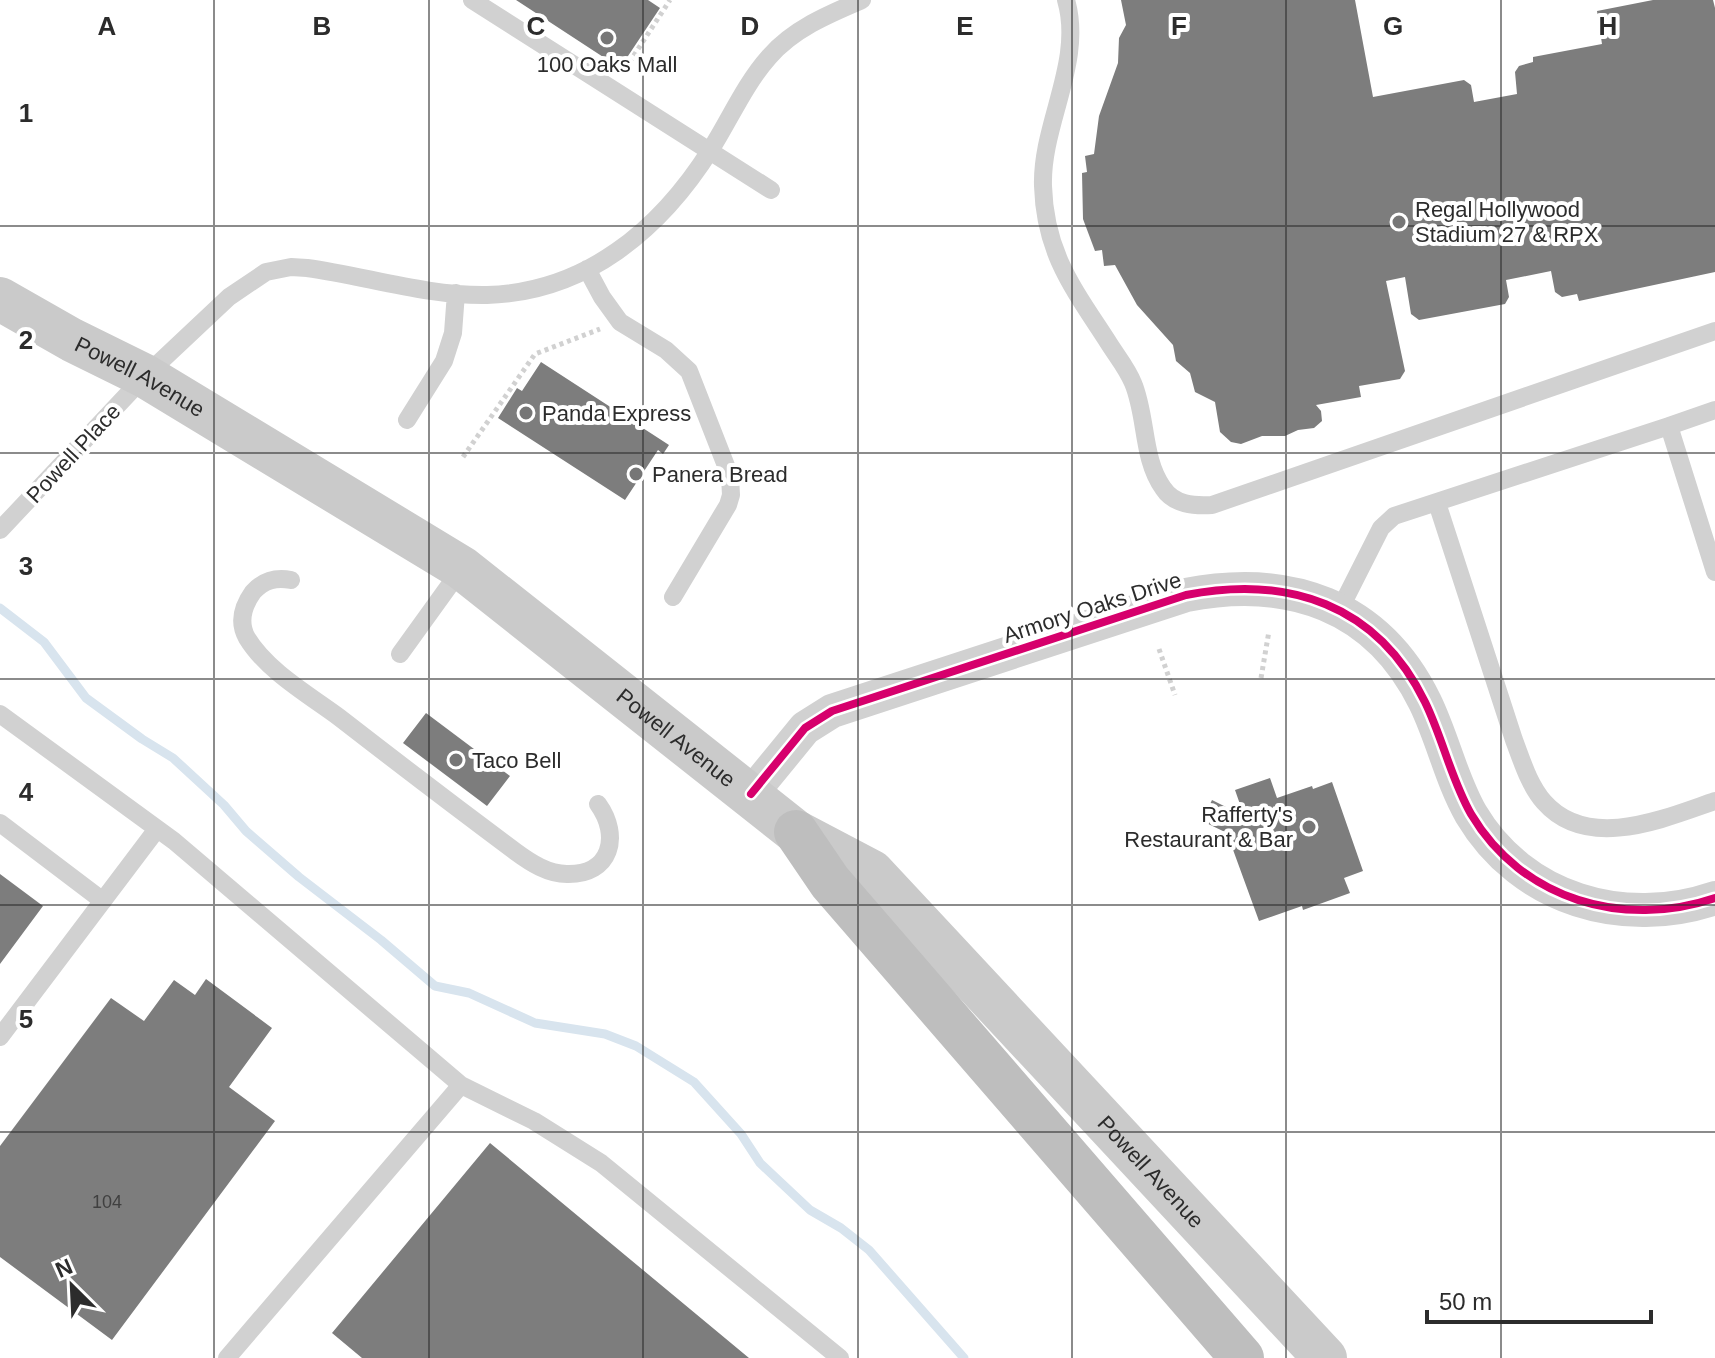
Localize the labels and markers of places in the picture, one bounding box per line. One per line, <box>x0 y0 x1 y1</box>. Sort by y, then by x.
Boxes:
marker: 100 Oaks Mall <box>598 29 616 47</box>
place label: 100 Oaks Mall <box>537 52 677 77</box>
place label: Regal Hollywood Stadium 27 & RPX <box>1415 197 1599 247</box>
marker: Regal Hollywood Stadium 27 & RPX <box>1390 213 1408 231</box>
place label: Panda Express <box>542 401 691 426</box>
marker: Panda Express <box>517 404 535 422</box>
place label: Panera Bread <box>652 462 788 487</box>
marker: Panera Bread <box>627 465 645 483</box>
place label: Taco Bell <box>472 748 561 773</box>
marker: Taco Bell <box>447 751 465 769</box>
place label: Rafferty's Restaurant & Bar <box>1124 802 1293 852</box>
marker: Rafferty's Restaurant & Bar <box>1300 818 1318 836</box>

